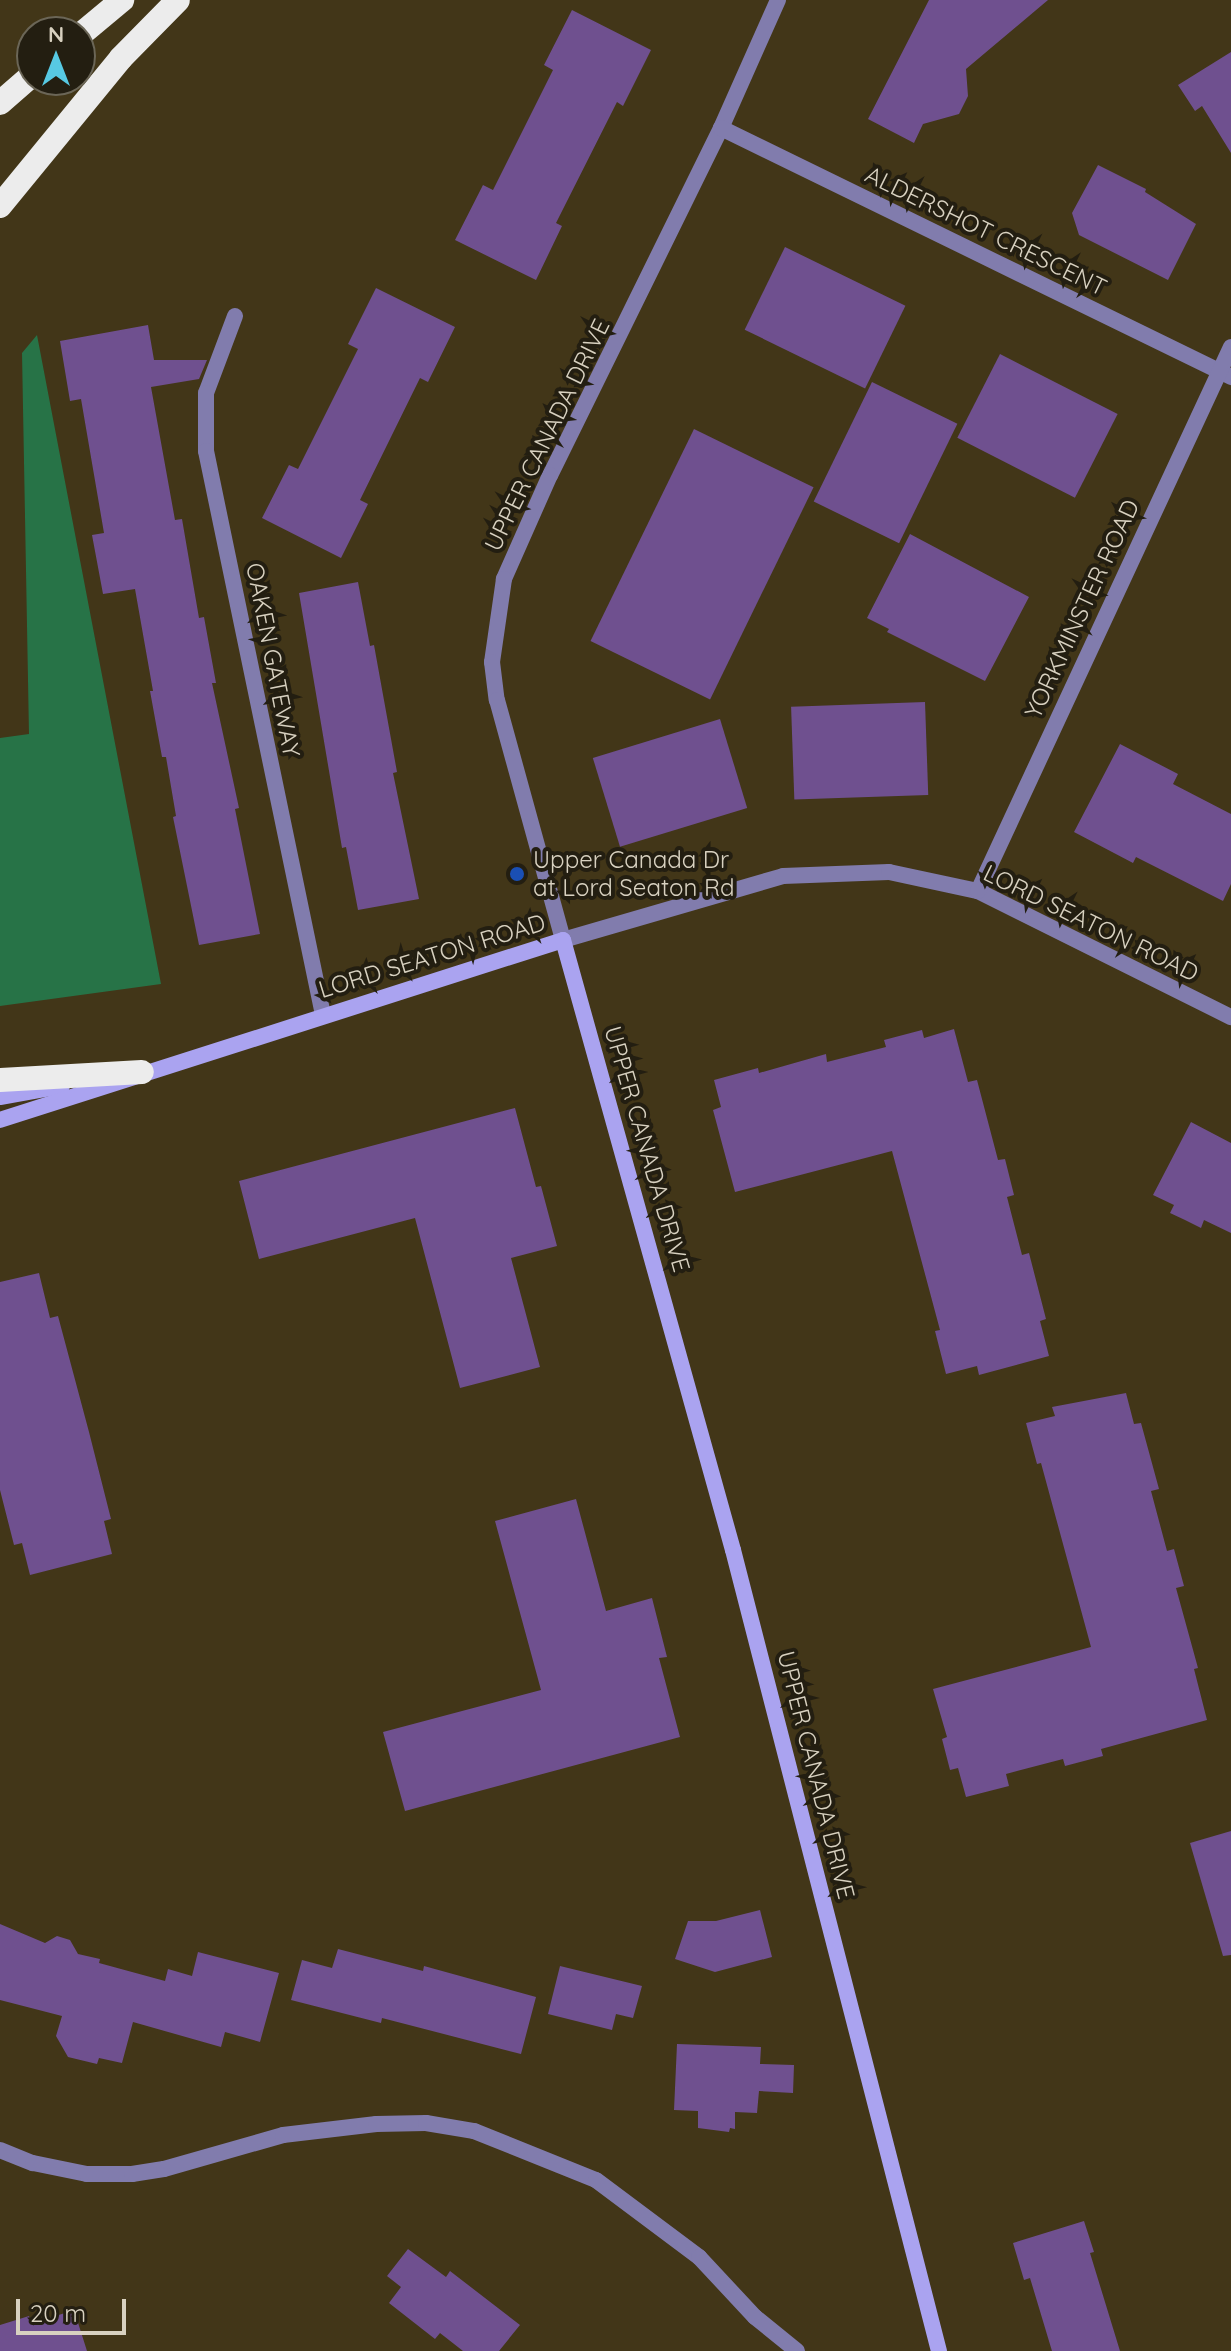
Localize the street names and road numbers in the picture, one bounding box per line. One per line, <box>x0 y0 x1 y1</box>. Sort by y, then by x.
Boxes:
street label: ALDERSHOT CRESCENT <box>861 160 1111 302</box>
street label: UPPER CANADA DRIVE <box>478 314 616 556</box>
street label: YORKMINSTER ROAD <box>1019 495 1145 723</box>
street label: OAKEN GATEWAY <box>240 560 306 760</box>
street label: LORD SEATON ROAD <box>979 858 1203 988</box>
street label: LORD SEATON ROAD <box>315 908 549 1004</box>
street label: UPPER CANADA DRIVE <box>598 1023 696 1275</box>
street label: UPPER CANADA DRIVE <box>771 1648 861 1902</box>

